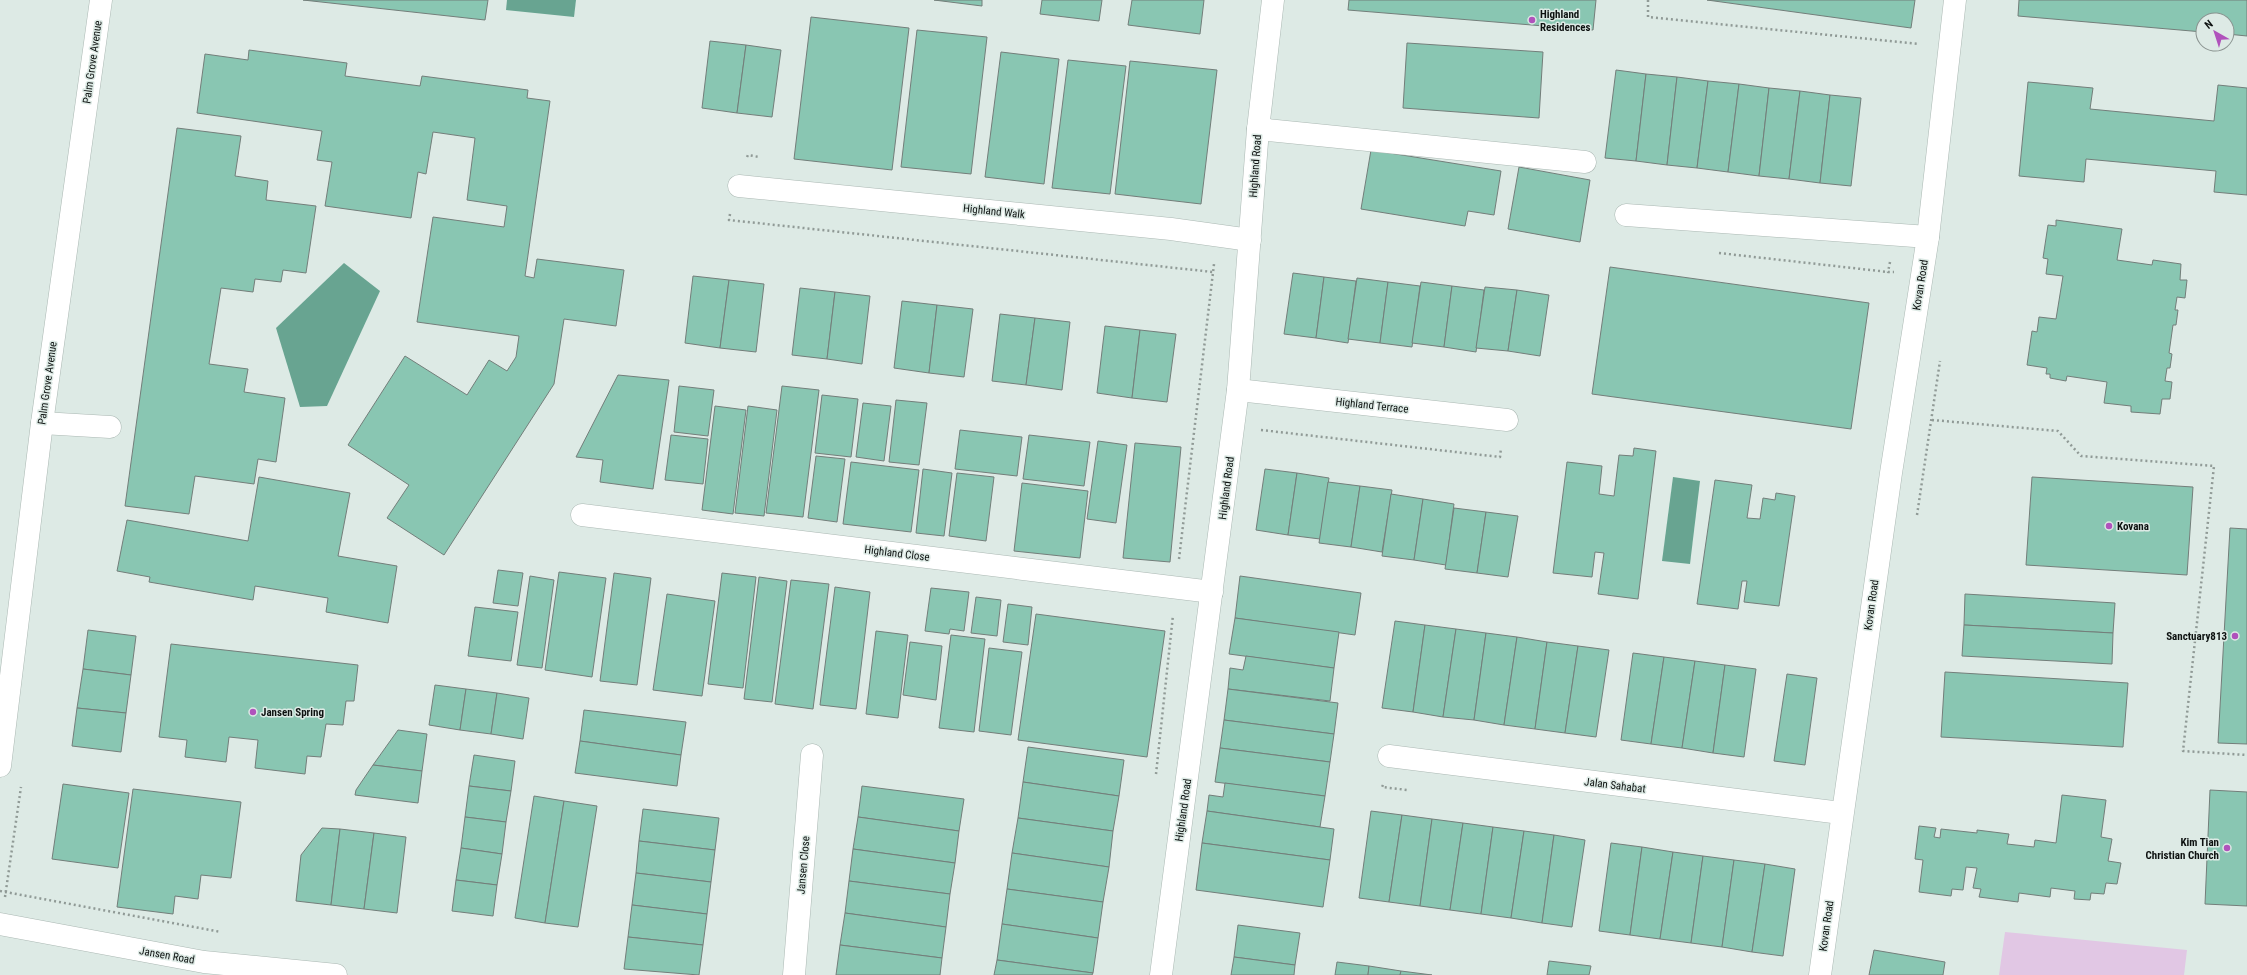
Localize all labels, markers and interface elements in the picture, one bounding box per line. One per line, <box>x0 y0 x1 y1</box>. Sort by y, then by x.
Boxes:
place label: Highland Residences <box>1540 8 1591 34</box>
north arrow <box>2195 12 2235 52</box>
marker: Highland Residences <box>1527 15 1537 25</box>
text: N <box>2202 17 2216 32</box>
street label: Palm Grove Avenue <box>80 20 105 104</box>
street label: Highland Road <box>1247 134 1264 198</box>
street label: Highland Walk <box>962 202 1026 221</box>
street label: Kovan Road <box>1910 259 1931 311</box>
street label: Palm Grove Avenue <box>35 341 60 425</box>
street label: Highland Terrace <box>1335 395 1409 416</box>
street label: Highland Road <box>1216 456 1237 520</box>
place label: Kovana <box>2117 520 2149 533</box>
marker: Kovana <box>2104 521 2114 531</box>
street label: Highland Close <box>864 543 930 564</box>
street label: Kovan Road <box>1861 579 1881 631</box>
place label: Sanctuary813 <box>2166 630 2227 643</box>
marker: Sanctuary813 <box>2230 631 2240 641</box>
place label: Jansen Spring <box>261 706 324 719</box>
marker: Jansen Spring <box>248 707 258 717</box>
street label: Jalan Sahabat <box>1584 775 1646 796</box>
street label: Highland Road <box>1173 778 1194 842</box>
street label: Jansen Close <box>794 835 813 895</box>
place label: Kim Tian Christian Church <box>2146 836 2219 862</box>
marker: Kim Tian Christian Church <box>2222 843 2232 853</box>
street label: Kovan Road <box>1816 900 1836 952</box>
street label: Jansen Road <box>138 944 196 967</box>

